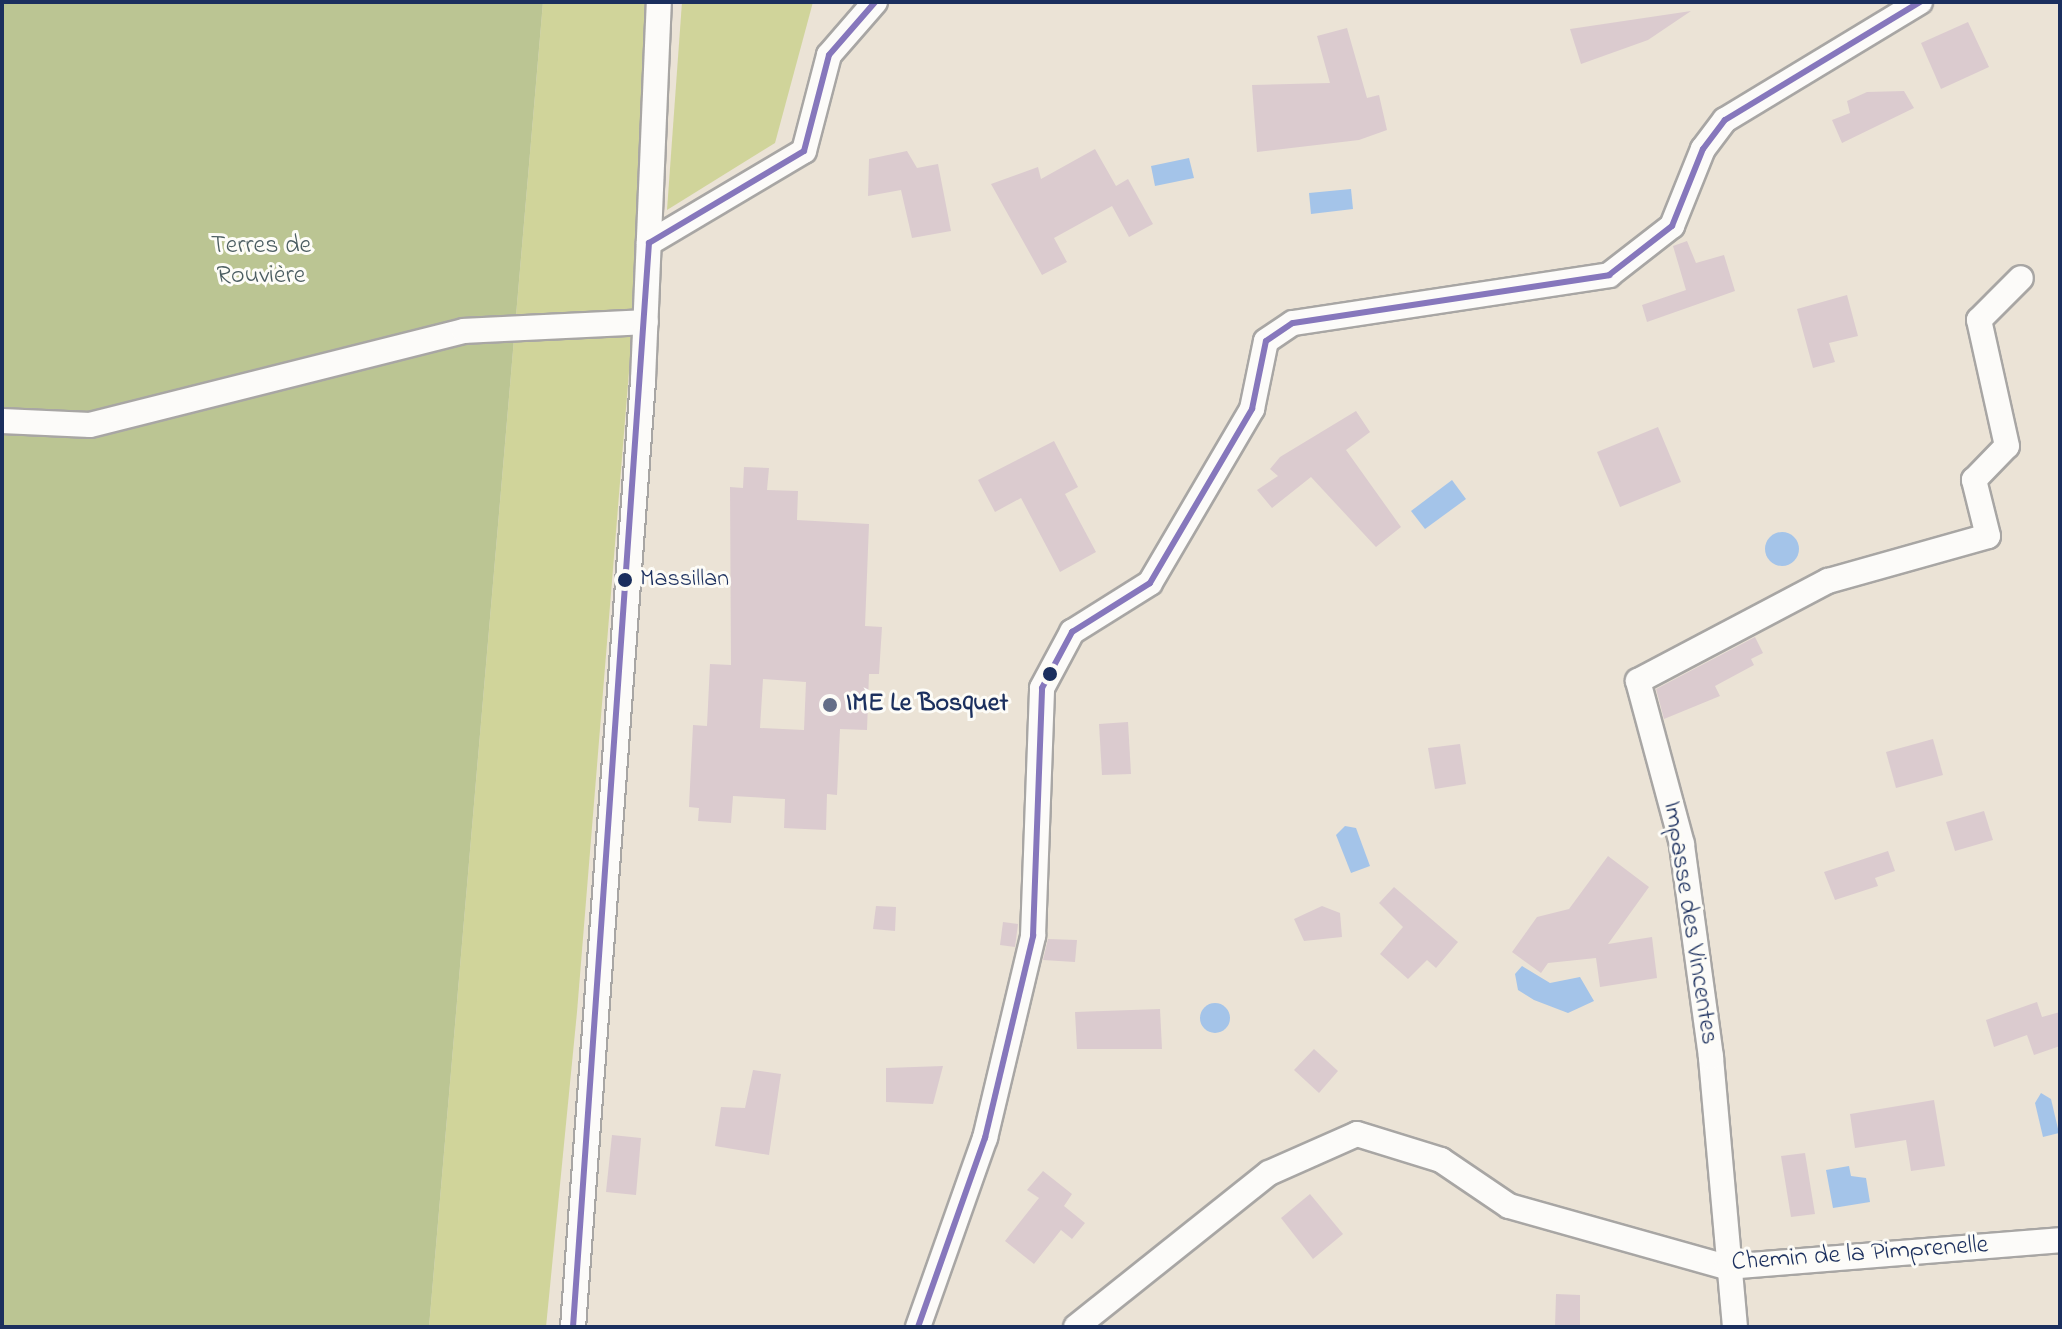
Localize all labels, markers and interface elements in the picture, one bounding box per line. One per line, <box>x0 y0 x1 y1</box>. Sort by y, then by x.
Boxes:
park label: Terres de Rouvière <box>211 231 311 292</box>
place label: Massillan <box>640 566 729 594</box>
marker: Massillan <box>617 572 633 588</box>
unlabelled marker <box>1042 666 1058 682</box>
place label: IME Le Bosquet <box>846 689 1008 721</box>
marker: IME Le Bosquet <box>821 696 839 714</box>
street label: Impasse des Vincentes <box>1654 799 1724 1047</box>
street label: Chemin de la Pimprenelle <box>1731 1230 1989 1280</box>

